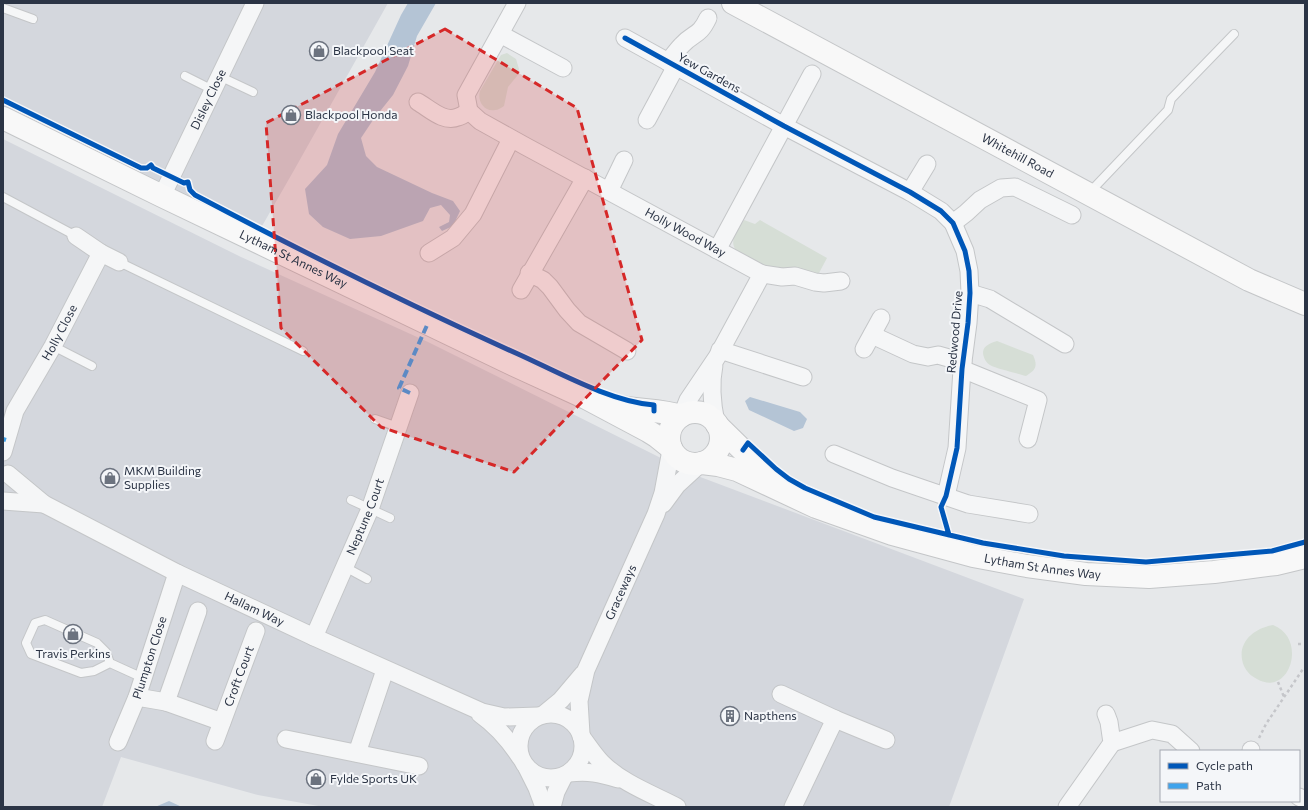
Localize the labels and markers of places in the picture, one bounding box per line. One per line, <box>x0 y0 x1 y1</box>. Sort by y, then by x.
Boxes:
shop icon: Blackpool Seat <box>308 40 330 62</box>
place label: Blackpool Seat <box>333 43 414 57</box>
shop icon: Blackpool Honda <box>280 104 302 126</box>
place label: Blackpool Honda <box>305 107 398 121</box>
place label: MKM Building Supplies <box>124 463 202 491</box>
shop icon: MKM Building Supplies <box>99 467 121 489</box>
shop icon: Travis Perkins <box>62 623 84 645</box>
place label: Travis Perkins <box>36 646 110 660</box>
building icon: Napthens <box>719 705 741 727</box>
place label: Napthens <box>744 708 797 722</box>
shop icon: Fylde Sports UK <box>305 768 327 790</box>
place label: Fylde Sports UK <box>330 771 417 785</box>

